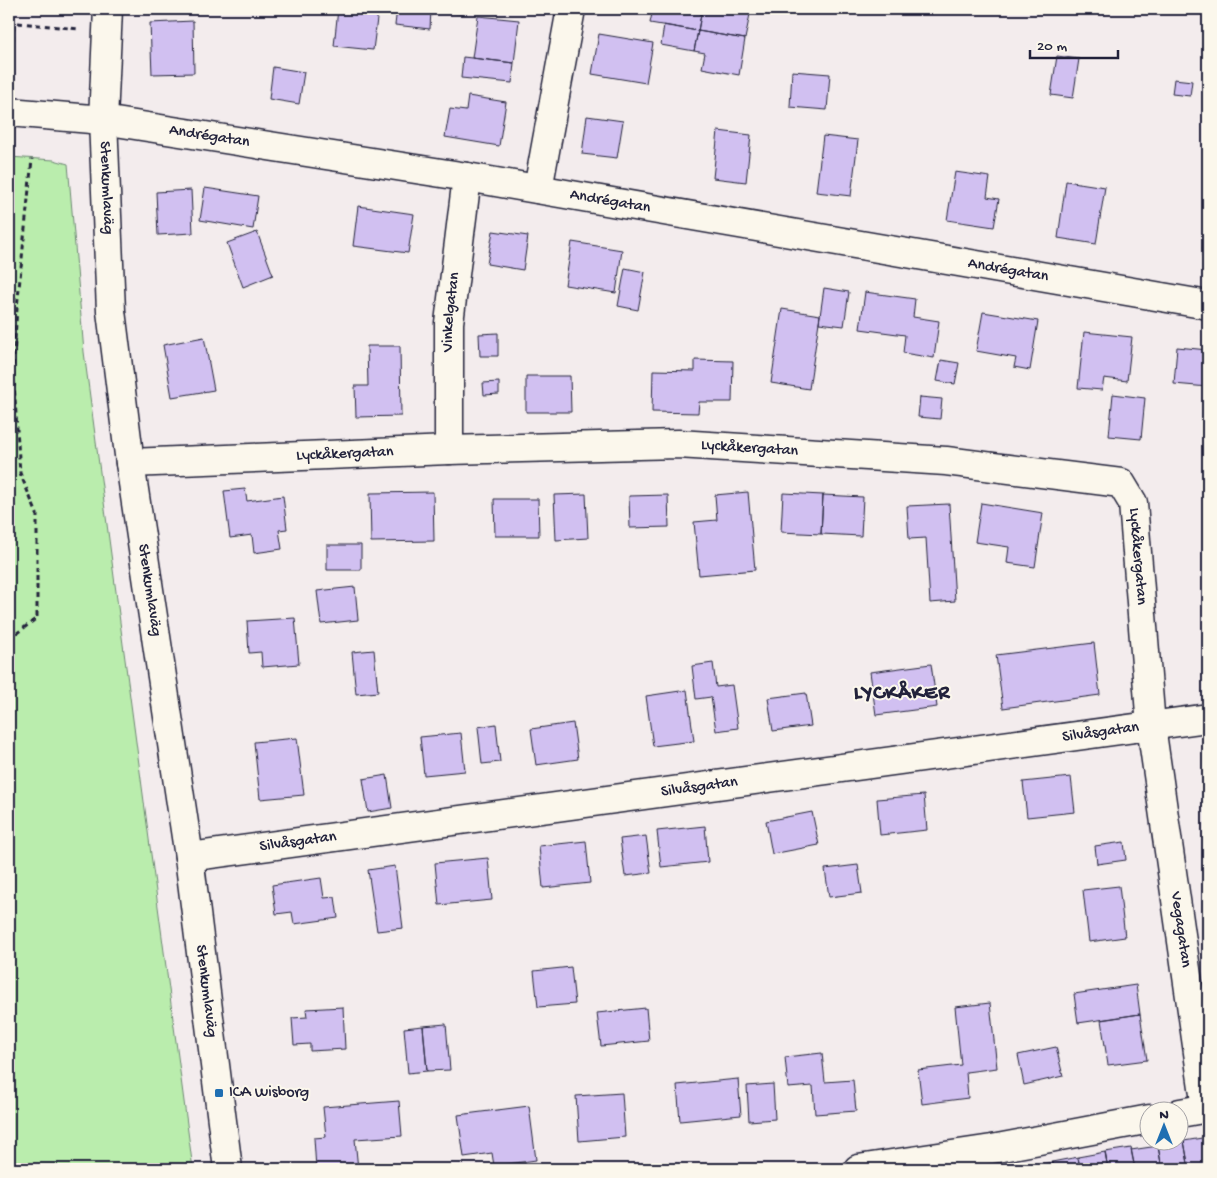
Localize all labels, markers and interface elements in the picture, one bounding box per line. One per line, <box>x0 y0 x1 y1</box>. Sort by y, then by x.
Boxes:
scale bar <box>1030 28 1117 60</box>
text: 20 m <box>1037 38 1067 56</box>
street label: Andrégatan <box>168 121 251 152</box>
street label: Stenkumlaväg <box>94 141 117 235</box>
street label: Andrégatan <box>568 185 652 218</box>
street label: Andrégatan <box>966 254 1050 287</box>
street label: Vinkelgatan <box>439 271 465 353</box>
street label: Lyckåkergatan <box>700 436 799 461</box>
street label: Lyckåkergatan <box>296 443 394 466</box>
street label: Lyckåkergatan <box>1124 507 1151 606</box>
street label: Stenkumlaväg <box>133 543 165 638</box>
district label: LYCKÅKER <box>854 680 951 707</box>
street label: Silvåsgatan <box>1061 718 1141 747</box>
street label: Silvåsgatan <box>660 773 739 802</box>
street label: Silvåsgatan <box>258 827 338 857</box>
street label: Vegagatan <box>1165 890 1195 969</box>
street label: Stenkumlaväg <box>191 944 221 1039</box>
place label: ICA Wisborg <box>229 1084 309 1103</box>
marker: ICA Wisborg <box>213 1087 225 1099</box>
north arrow <box>1140 1100 1190 1150</box>
text: N <box>1159 1107 1169 1124</box>

